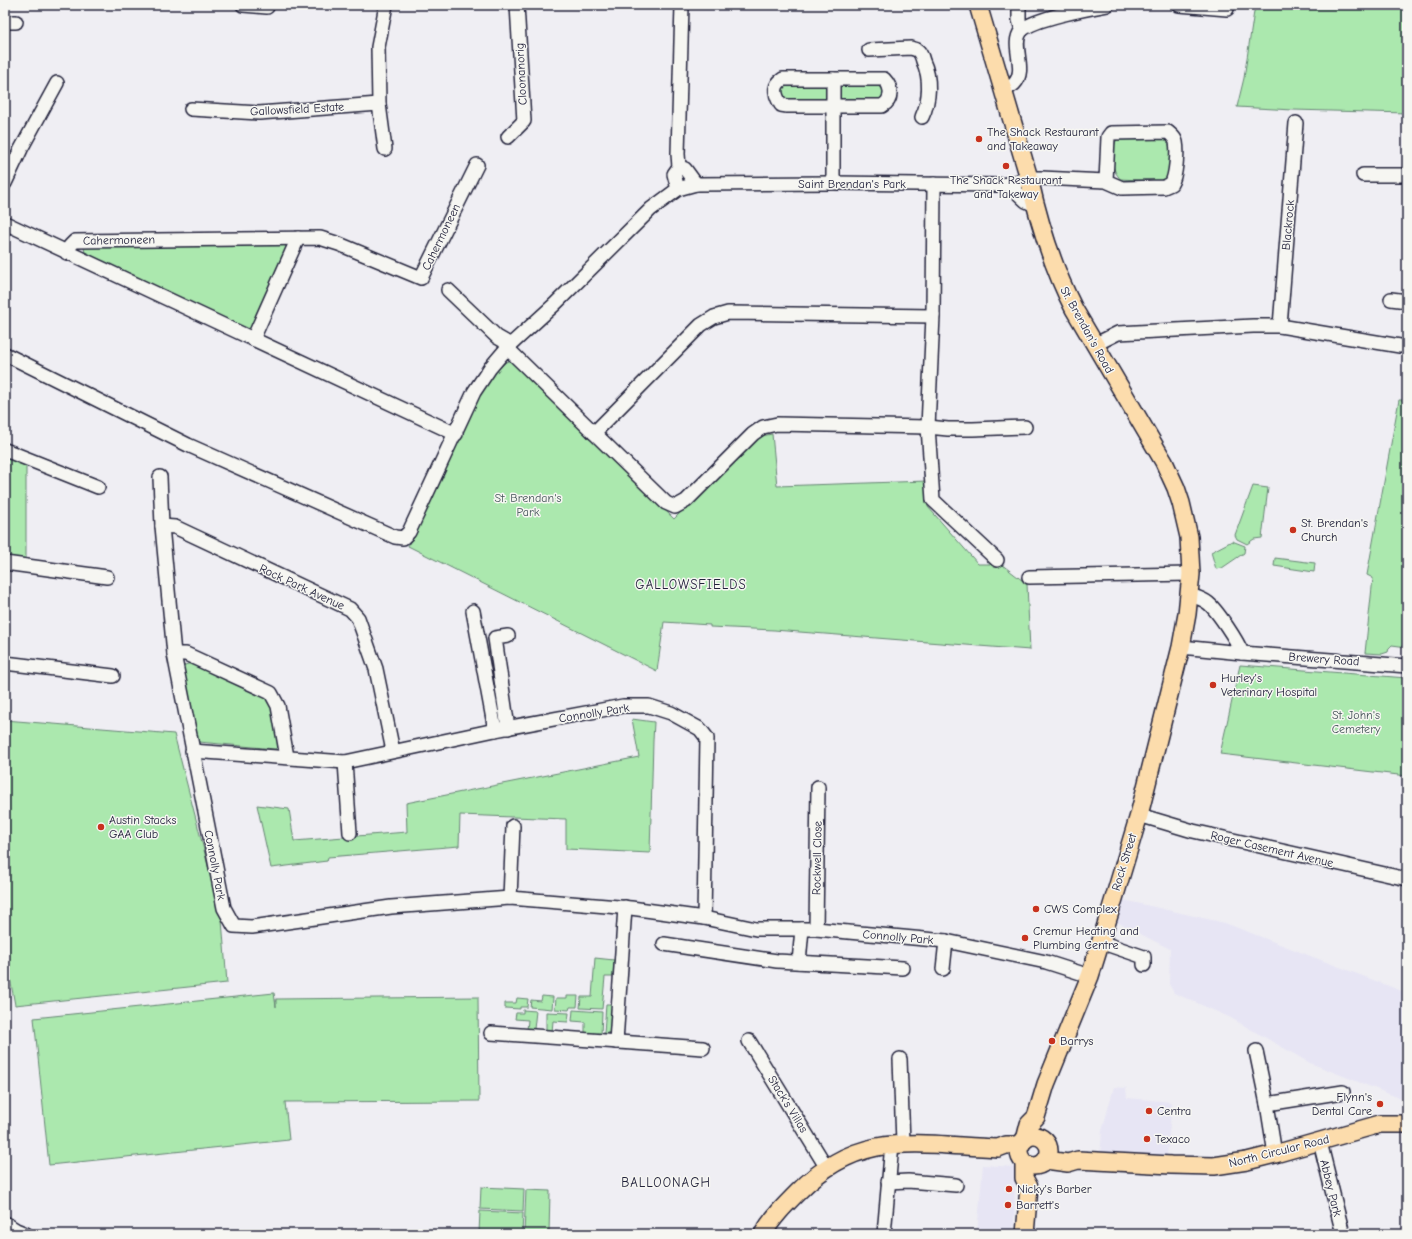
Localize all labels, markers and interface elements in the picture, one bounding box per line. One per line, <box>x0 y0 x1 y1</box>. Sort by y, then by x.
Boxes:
street label: Cloonanorig <box>512 42 530 106</box>
street label: Gallowsfield Estate <box>250 100 344 118</box>
place label: The Shack Restaurant and Takeaway <box>987 125 1099 153</box>
marker: The Shack Restaurant and Takeaway <box>974 134 984 144</box>
marker: The Shack Restaurant and Takeway <box>1001 161 1011 171</box>
place label: The Shack Restaurant and Takeway <box>950 173 1062 201</box>
street label: Saint Brendan's Park <box>798 177 906 191</box>
street label: Blackrock <box>1279 199 1297 251</box>
street label: Cahermoneen <box>419 201 463 273</box>
street label: Cahermoneen <box>83 232 155 248</box>
street label: St. Brendan's Road <box>1057 284 1117 376</box>
park label: St. Brendan's Park <box>494 491 562 519</box>
place label: St. Brendan's Church <box>1301 516 1368 544</box>
marker: St. Brendan's Church <box>1288 525 1298 535</box>
street label: Rock Park Avenue <box>257 561 347 613</box>
district label: GALLOWSFIELDS <box>635 577 747 592</box>
street label: Brewery Road <box>1288 650 1360 668</box>
place label: Hurley's Veterinary Hospital <box>1221 671 1317 699</box>
marker: Hurley's Veterinary Hospital <box>1208 680 1218 690</box>
street label: Connolly Park <box>558 701 630 725</box>
park label: St. John's Cemetery <box>1332 708 1381 736</box>
place label: Austin Stacks GAA Club <box>109 813 176 841</box>
street label: Rockwell Close <box>809 821 825 895</box>
marker: Austin Stacks GAA Club <box>96 822 106 832</box>
street label: Roger Casement Avenue <box>1209 828 1335 870</box>
street label: Connolly Park <box>201 829 229 901</box>
street label: Rock Street <box>1109 831 1139 892</box>
place label: CWS Complex <box>1044 902 1117 916</box>
marker: CWS Complex <box>1031 904 1041 914</box>
place label: Cremur Heating and Plumbing Centre <box>1033 924 1139 952</box>
street label: Connolly Park <box>862 927 934 947</box>
marker: Cremur Heating and Plumbing Centre <box>1020 933 1030 943</box>
place label: Barrys <box>1060 1034 1094 1048</box>
marker: Barrys <box>1047 1036 1057 1046</box>
street label: Stack's Villas <box>765 1073 811 1135</box>
place label: Flynn's Dental Care <box>1312 1090 1372 1118</box>
marker: Flynn's Dental Care <box>1375 1099 1385 1109</box>
place label: Centra <box>1157 1104 1191 1118</box>
marker: Centra <box>1144 1106 1154 1116</box>
place label: Texaco <box>1155 1132 1190 1146</box>
street label: North Circular Road <box>1227 1132 1331 1170</box>
marker: Texaco <box>1142 1134 1152 1144</box>
street label: Abbey Park <box>1317 1158 1345 1218</box>
district label: BALLOONAGH <box>621 1175 711 1190</box>
place label: Nicky's Barber <box>1017 1182 1092 1196</box>
marker: Nicky's Barber <box>1004 1184 1014 1194</box>
place label: Barrett's <box>1016 1198 1059 1212</box>
marker: Barrett's <box>1003 1200 1013 1210</box>

